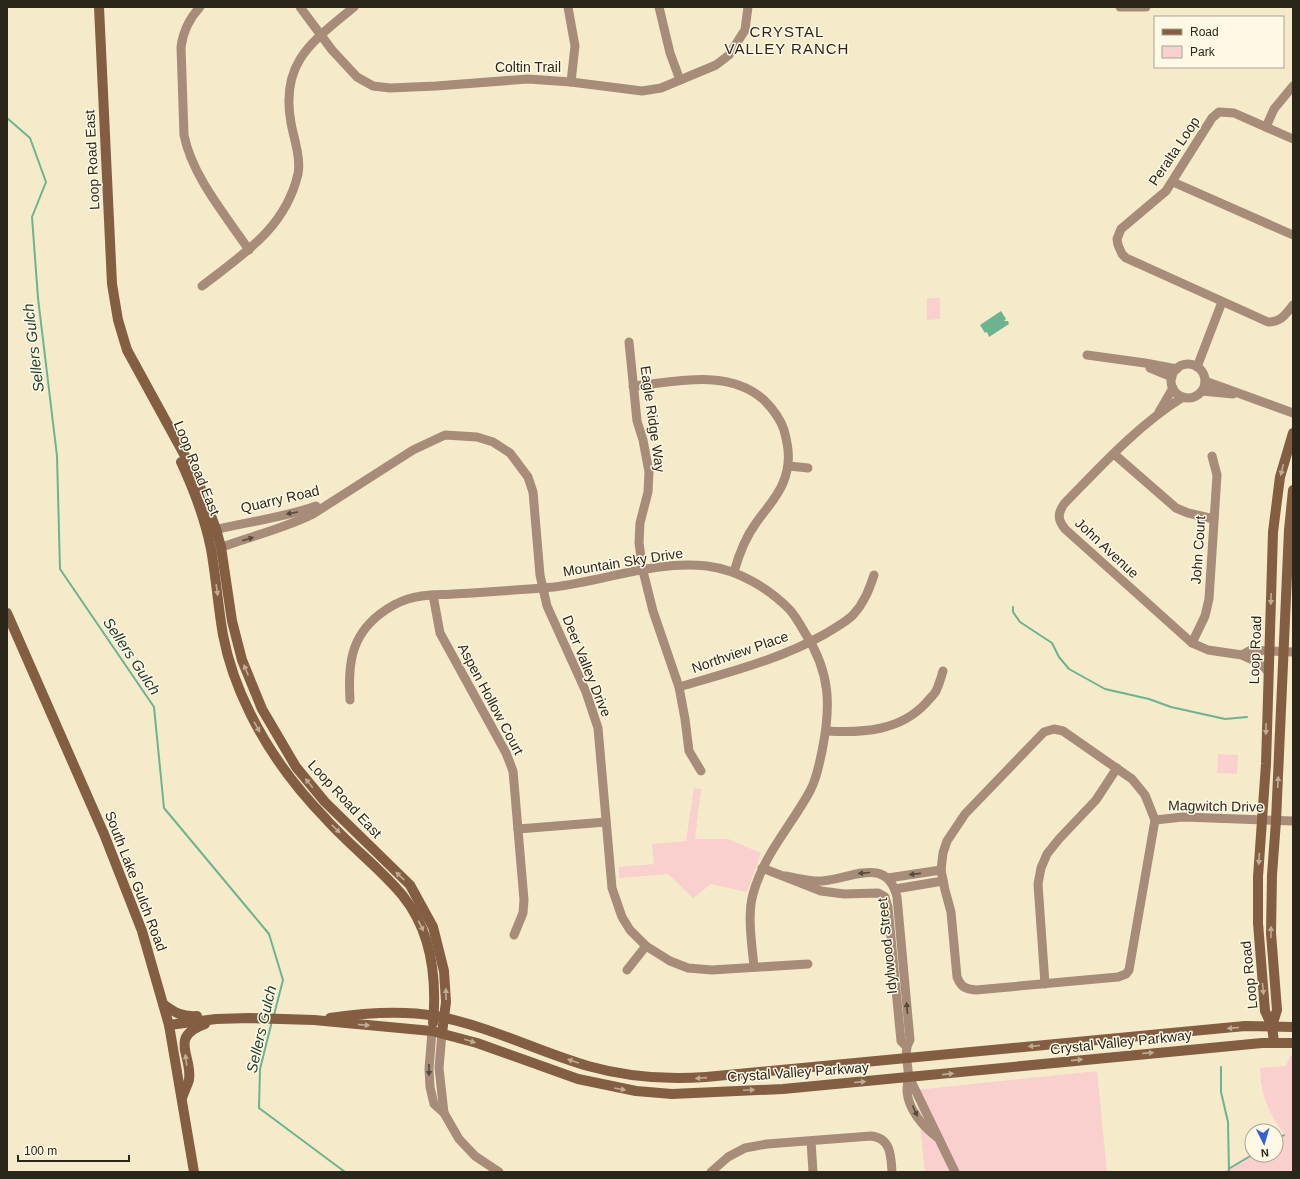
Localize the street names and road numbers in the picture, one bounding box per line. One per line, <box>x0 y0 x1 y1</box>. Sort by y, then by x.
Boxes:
street label: Coltin Trail <box>495 59 561 75</box>
street label: Loop Road East <box>81 109 103 211</box>
street label: Peralta Loop <box>1145 113 1203 188</box>
street label: Eagle Ridge Way <box>638 365 668 473</box>
street label: Loop Road East <box>171 418 223 518</box>
street label: Quarry Road <box>239 482 321 516</box>
street label: John Avenue <box>1072 515 1142 582</box>
street label: John Court <box>1188 515 1208 585</box>
street label: Mountain Sky Drive <box>562 545 684 579</box>
street label: Deer Valley Drive <box>559 613 615 719</box>
street label: Loop Road <box>1246 615 1264 685</box>
street label: Northview Place <box>690 628 791 676</box>
street label: Aspen Hollow Court <box>455 641 527 757</box>
street label: Loop Road East <box>305 757 385 841</box>
street label: Magwitch Drive <box>1168 797 1264 815</box>
street label: South Lake Gulch Road <box>102 809 170 953</box>
street label: Idylwood Street <box>874 897 900 995</box>
street label: Loop Road <box>1237 940 1261 1010</box>
street label: Crystal Valley Parkway <box>1049 1027 1193 1057</box>
street label: Crystal Valley Parkway <box>727 1059 869 1085</box>

